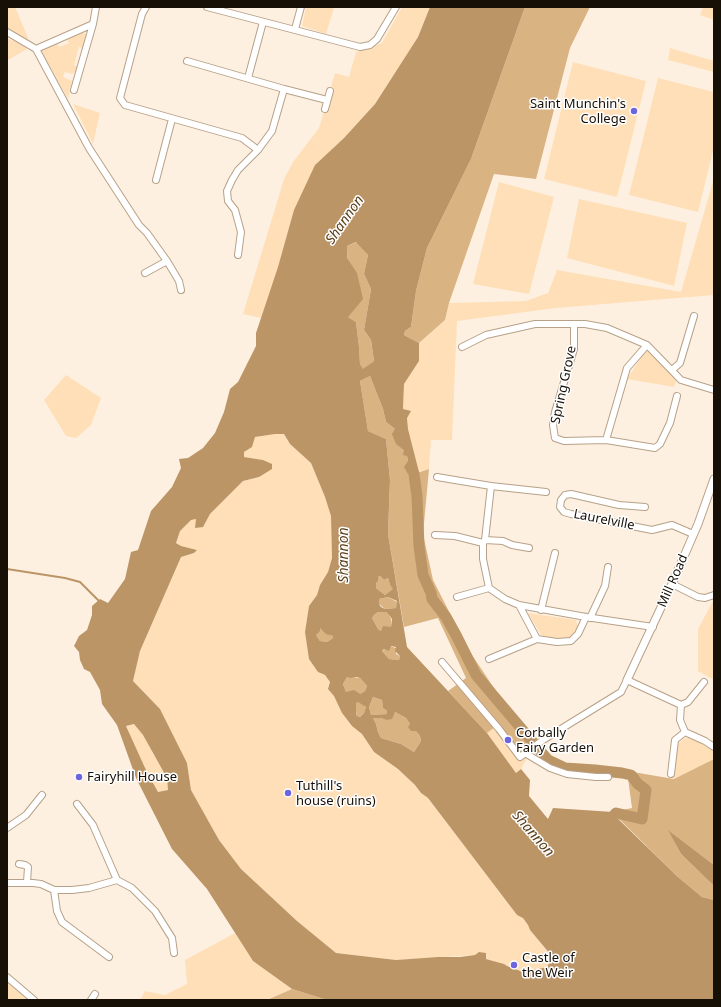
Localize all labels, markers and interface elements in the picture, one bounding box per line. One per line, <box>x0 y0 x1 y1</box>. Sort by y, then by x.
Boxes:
place label: Saint Munchin's College <box>530 96 626 127</box>
marker: Saint Munchin's College <box>629 106 639 116</box>
water label: Shannon <box>322 193 368 247</box>
street label: Spring Grove <box>548 345 580 425</box>
street label: Laurelville <box>572 506 636 534</box>
water label: Shannon <box>336 527 352 583</box>
street label: Mill Road <box>654 552 692 610</box>
place label: Corbally Fairy Garden <box>516 725 594 756</box>
marker: Corbally Fairy Garden <box>503 735 513 745</box>
place label: Fairyhill House <box>87 769 177 785</box>
marker: Fairyhill House <box>74 772 84 782</box>
place label: Tuthill's house (ruins) <box>296 778 376 809</box>
marker: Tuthill's house (ruins) <box>283 788 293 798</box>
water label: Shannon <box>509 808 557 860</box>
place label: Castle of the Weir <box>522 950 575 981</box>
marker: Castle of the Weir <box>509 960 519 970</box>

